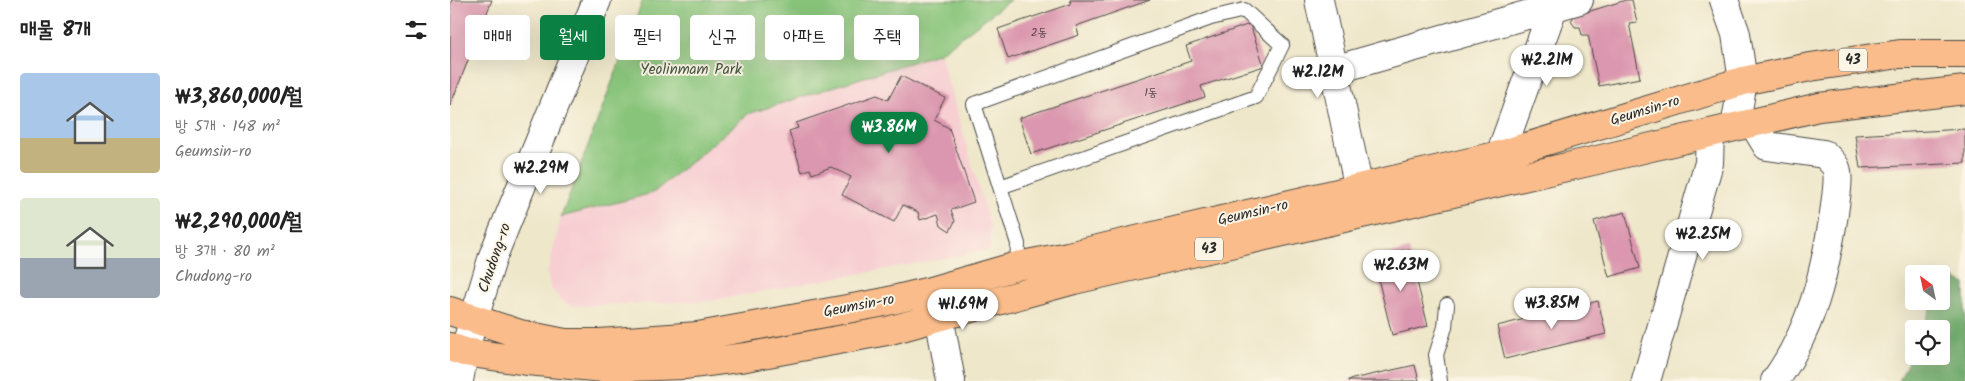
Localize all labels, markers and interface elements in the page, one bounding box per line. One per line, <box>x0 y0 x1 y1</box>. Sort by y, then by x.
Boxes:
text: 매물 8개 <box>20 14 91 47</box>
chip: 매매 <box>465 15 530 60</box>
chip: 월세 <box>540 15 605 60</box>
chip: 필터 <box>615 15 680 60</box>
chip: 신규 <box>690 15 755 60</box>
chip: 아파트 <box>765 15 844 60</box>
chip: 주택 <box>854 15 919 60</box>
icon: filters <box>402 16 430 44</box>
house number: 2동 <box>1031 23 1047 42</box>
pin: ₩2.21M <box>1506 44 1588 87</box>
text: ₩2.21M <box>1521 48 1573 73</box>
road number: 43 <box>1839 48 1867 72</box>
pin: ₩2.12M <box>1277 56 1359 99</box>
park label: Yeolinmam Park <box>640 58 743 82</box>
text: ₩2.12M <box>1292 60 1344 85</box>
text: ₩3,860,000/월 <box>175 81 303 114</box>
house number: 1동 <box>1144 83 1158 102</box>
street label: Geumsin-ro <box>1607 89 1683 133</box>
icon: home <box>60 93 120 153</box>
pin: ₩3.86M <box>848 112 930 154</box>
text: 방 5개 · 148 m² <box>175 114 280 139</box>
text: ₩3.86M <box>862 115 916 140</box>
text: Geumsin-ro <box>175 139 251 164</box>
pin: ₩2.29M <box>500 152 582 195</box>
text: ₩2.29M <box>514 156 568 181</box>
street label: Geumsin-ro <box>1215 193 1291 233</box>
text: ₩2,290,000/월 <box>175 206 303 239</box>
icon: home <box>60 218 120 278</box>
pin: ₩2.25M <box>1662 218 1744 261</box>
street label: Chudong-ro <box>472 220 518 296</box>
text: ₩2.25M <box>1676 222 1730 247</box>
road number: 43 <box>1195 238 1223 260</box>
text: 방 3개 · 80 m² <box>175 239 275 264</box>
pin: ₩2.63M <box>1360 250 1442 292</box>
text: ₩2.63M <box>1374 253 1428 278</box>
text: Chudong-ro <box>175 264 252 289</box>
north arrow <box>1905 265 1950 310</box>
map controls <box>1905 265 1950 365</box>
street label: Geumsin-ro <box>822 287 897 325</box>
pin: ₩1.69M <box>922 288 1004 331</box>
pin: ₩3.85M <box>1511 288 1593 330</box>
text: ₩3.85M <box>1525 291 1579 316</box>
text: ₩1.69M <box>938 292 988 317</box>
button: locate <box>1905 320 1950 365</box>

